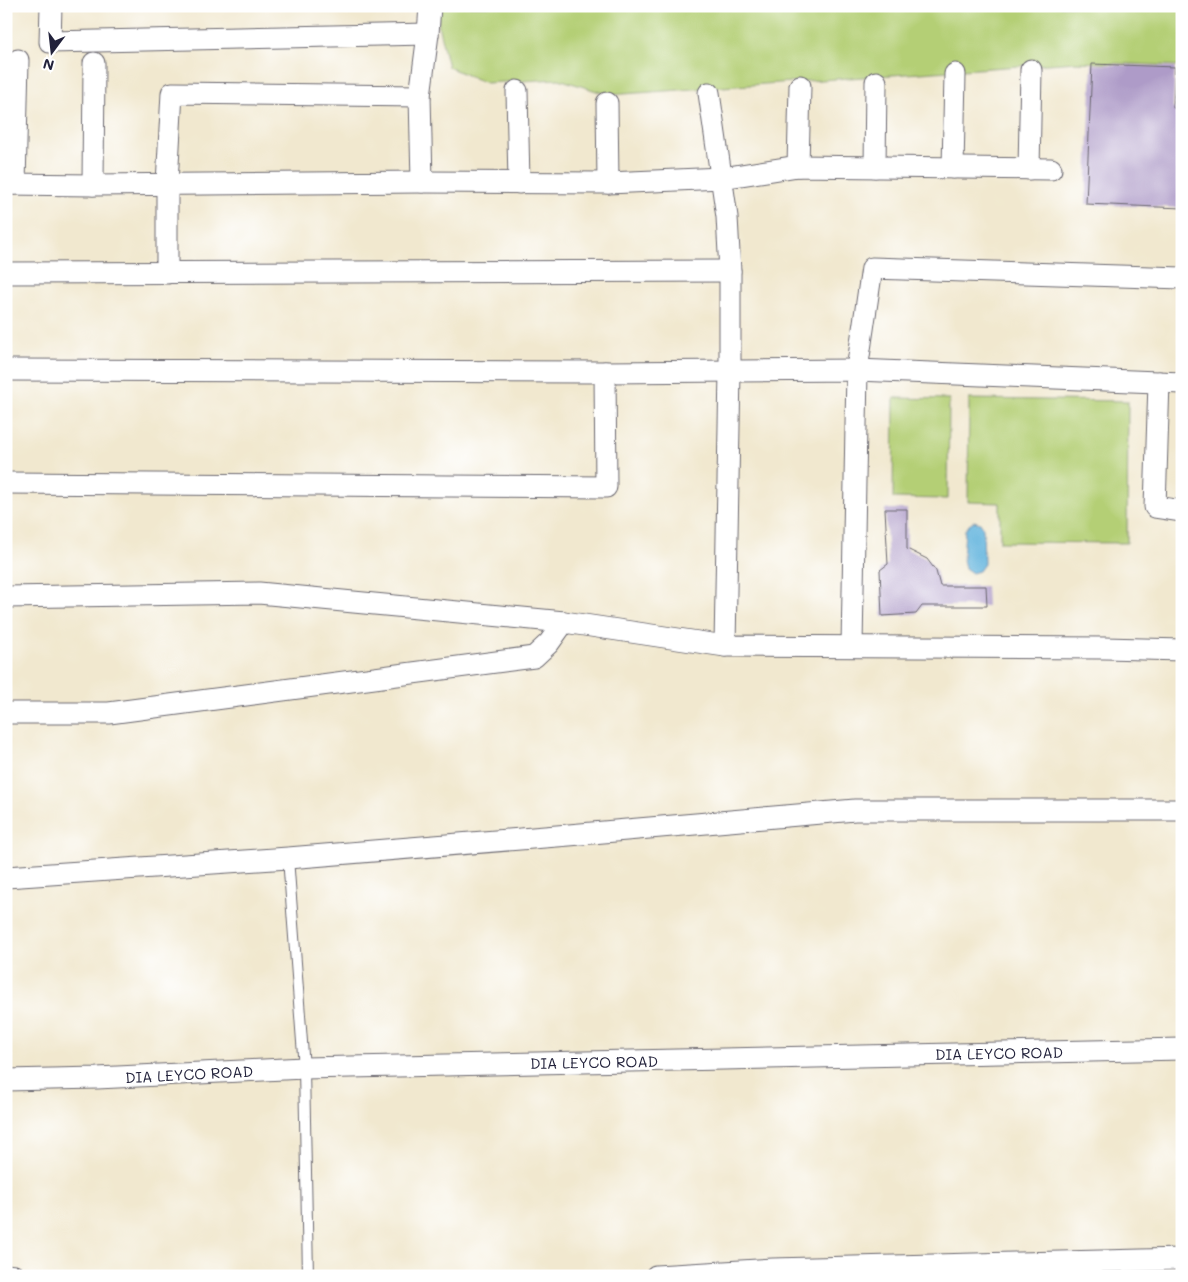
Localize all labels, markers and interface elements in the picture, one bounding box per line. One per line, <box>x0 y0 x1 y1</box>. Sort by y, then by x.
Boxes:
north arrow <box>28 28 78 78</box>
text: N <box>41 54 56 76</box>
street label: DIA LEYCO ROAD <box>935 1042 1063 1064</box>
street label: DIA LEYCO ROAD <box>530 1051 658 1073</box>
street label: DIA LEYCO ROAD <box>125 1061 253 1087</box>

